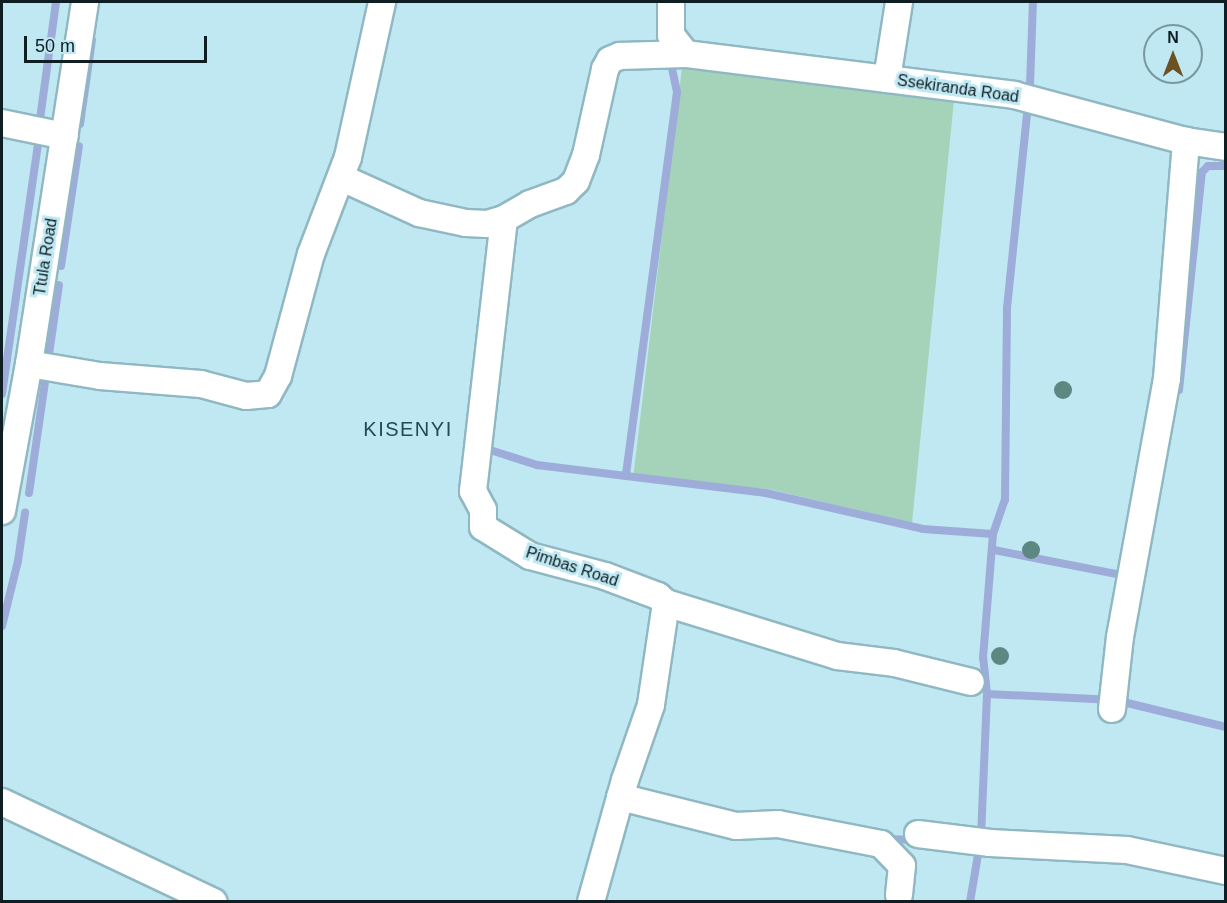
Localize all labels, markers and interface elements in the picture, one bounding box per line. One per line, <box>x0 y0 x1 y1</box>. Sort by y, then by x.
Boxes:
scale bar <box>27 24 210 62</box>
north arrow <box>1143 24 1203 84</box>
text: N <box>1167 29 1179 46</box>
text: 50 m <box>35 36 75 56</box>
street label: Ssekiranda Road <box>896 71 1020 107</box>
street label: Ttula Road <box>30 217 62 297</box>
district label: KISENYI <box>363 417 453 441</box>
street label: Pimbas Road <box>523 543 621 591</box>

